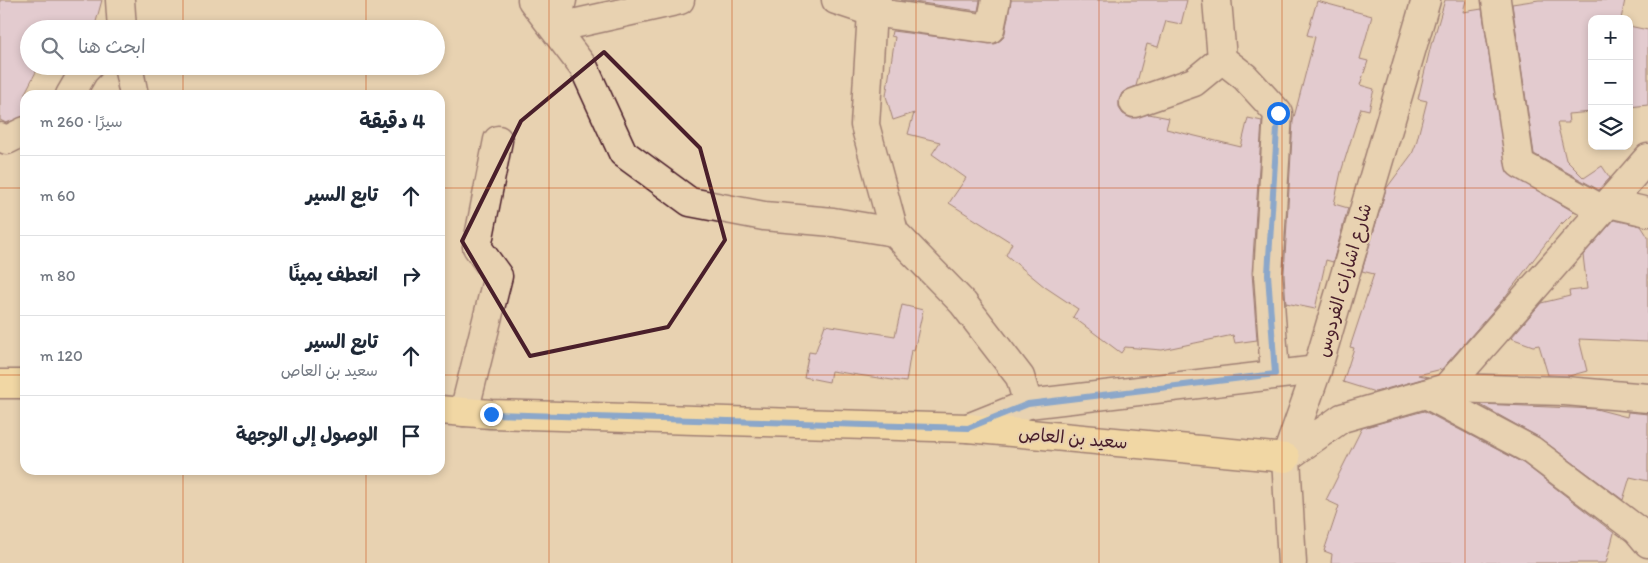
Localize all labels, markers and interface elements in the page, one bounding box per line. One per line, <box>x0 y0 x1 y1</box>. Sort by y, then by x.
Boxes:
map controls <box>1588 15 1633 150</box>
button: + <box>1588 15 1633 60</box>
search box <box>20 20 445 75</box>
icon: search <box>38 34 66 62</box>
text: ابحث هنا <box>78 35 146 58</box>
button: − <box>1588 60 1633 105</box>
route start <box>1267 102 1290 125</box>
button: layers <box>1588 105 1633 150</box>
text: 4 دقيقة <box>359 108 425 133</box>
text: سيرًا · 260 m <box>40 112 123 131</box>
icon: ahead <box>397 182 425 210</box>
text: تابع السير <box>306 183 378 206</box>
text: 60 m <box>40 186 75 205</box>
street label: شارع اشارات الفردوس <box>1312 201 1377 360</box>
icon: right <box>397 262 425 290</box>
text: انعطف يمينًا <box>289 263 378 286</box>
text: 80 m <box>40 266 76 285</box>
text: تابع السير <box>306 330 378 353</box>
icon: ahead <box>397 342 425 370</box>
text: 120 m <box>40 346 83 365</box>
text: سعيد بن العاص <box>281 361 378 380</box>
route end <box>480 403 503 426</box>
icon: arrive <box>397 422 425 450</box>
street label: سعيد بن العاص <box>1017 422 1129 454</box>
text: الوصول إلى الوجهة <box>236 423 378 446</box>

